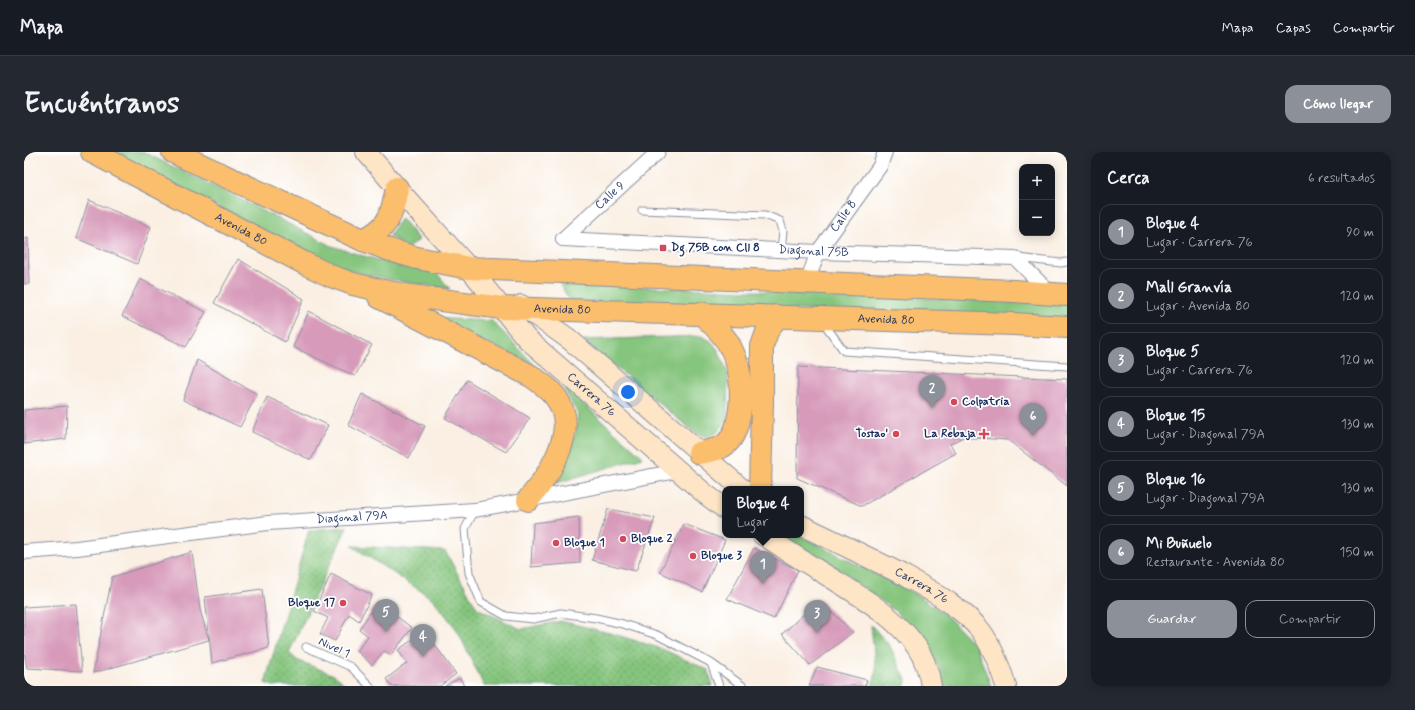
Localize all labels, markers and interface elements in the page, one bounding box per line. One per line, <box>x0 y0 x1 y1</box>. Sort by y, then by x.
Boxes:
text: Mapa <box>20 15 63 40</box>
text: Mapa <box>1222 19 1254 37</box>
text: Capas <box>1276 19 1311 37</box>
text: Compartir <box>1333 19 1395 37</box>
button: Cómo llegar <box>1285 85 1391 123</box>
text: Encuéntranos <box>24 86 180 123</box>
map controls <box>1019 164 1055 236</box>
button: + <box>1019 164 1055 200</box>
text: Cerca <box>1107 167 1150 189</box>
text: 6 resultados <box>1308 170 1375 187</box>
street label: Calle 9 <box>592 178 629 213</box>
street label: Calle 8 <box>827 197 861 235</box>
button: − <box>1019 200 1055 236</box>
street label: Avenida 80 <box>212 210 270 250</box>
text: Bloque 4 <box>1146 214 1199 234</box>
text: 1 <box>1118 224 1124 241</box>
text: 90 m <box>1346 224 1374 241</box>
text: Lugar · Carrera 76 <box>1146 234 1253 251</box>
place label: Dg 75B con Cll 8 <box>671 240 760 257</box>
street label: Diagonal 75B <box>778 242 849 261</box>
marker: Dg 75B con Cll 8 <box>658 243 668 253</box>
text: Mall Granvía <box>1146 278 1232 298</box>
text: 2 <box>1118 288 1124 305</box>
text: 120 m <box>1340 288 1374 305</box>
text: Lugar · Avenida 80 <box>1146 298 1250 315</box>
street label: Avenida 80 <box>533 301 591 319</box>
street label: Avenida 80 <box>857 311 915 329</box>
text: Bloque 5 <box>1146 342 1199 362</box>
text: 3 <box>1118 352 1124 369</box>
text: 120 m <box>1340 352 1374 369</box>
text: Lugar · Carrera 76 <box>1146 362 1253 379</box>
street label: Carrera 76 <box>563 369 619 421</box>
pin: 2 <box>919 375 945 408</box>
your location <box>618 382 638 402</box>
place label: Colpatria <box>962 394 1010 410</box>
marker: Colpatria <box>949 397 959 407</box>
pin: 6 <box>1020 403 1046 436</box>
text: Bloque 15 <box>1146 406 1205 426</box>
text: 4 <box>1117 416 1125 433</box>
text: 130 m <box>1341 416 1374 433</box>
place label: Tostao' <box>855 426 888 442</box>
place label: La Rebaja <box>924 426 976 442</box>
text: Lugar · Diagonal 79A <box>1146 426 1265 443</box>
marker: Tostao' <box>891 429 901 439</box>
marker: La Rebaja <box>979 429 989 439</box>
text: Bloque 16 <box>1146 470 1205 490</box>
text: 5 <box>1117 480 1125 497</box>
text: 130 m <box>1341 480 1374 497</box>
popup <box>722 486 804 538</box>
text: Lugar · Diagonal 79A <box>1146 490 1265 507</box>
text: Bloque 4 <box>736 494 790 514</box>
street label: Diagonal 79A <box>316 507 388 528</box>
text: Lugar <box>736 514 768 531</box>
place label: Bloque 2 <box>631 531 673 547</box>
marker: Bloque 2 <box>618 534 628 544</box>
text: Mi Buñuelo <box>1146 534 1212 554</box>
place label: Bloque 1 <box>564 535 605 551</box>
marker: Bloque 1 <box>551 538 561 548</box>
text: 6 <box>1118 544 1124 561</box>
text: 150 m <box>1340 544 1374 561</box>
place label: Bloque 3 <box>701 548 743 564</box>
marker: Bloque 3 <box>688 551 698 561</box>
pin: 1 <box>750 551 776 584</box>
text: Restaurante · Avenida 80 <box>1146 554 1285 571</box>
street label: Carrera 76 <box>892 564 952 608</box>
place label: Bloque 17 <box>288 595 335 611</box>
marker: Bloque 17 <box>338 598 348 608</box>
pin: 5 <box>373 599 399 632</box>
pin: 3 <box>804 600 830 633</box>
button: Guardar <box>1107 600 1237 638</box>
button: Compartir <box>1245 600 1375 638</box>
pin: 4 <box>410 624 436 657</box>
street label: Nivel 1 <box>316 634 352 662</box>

